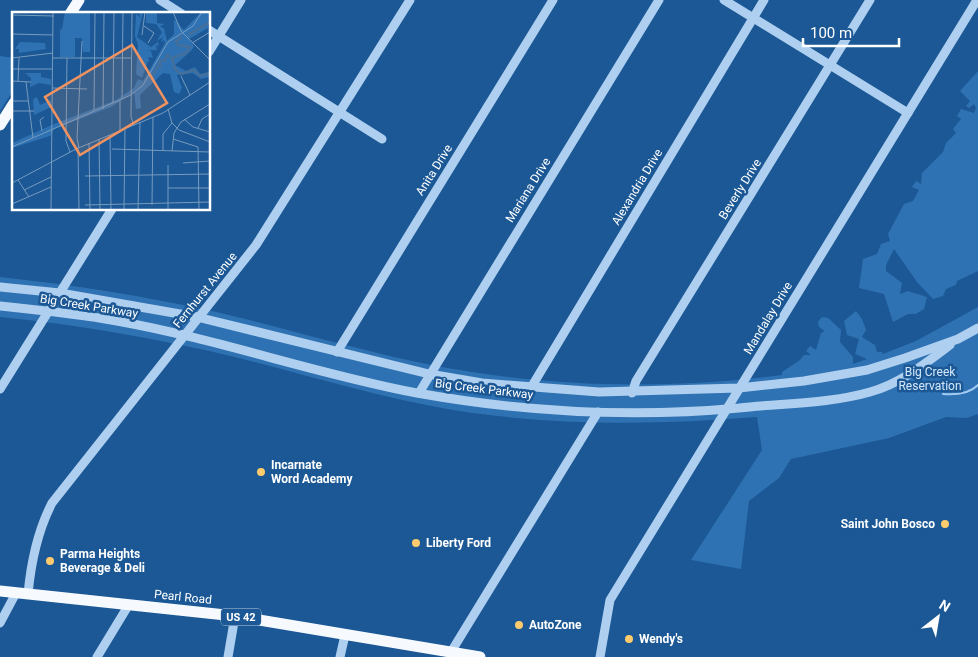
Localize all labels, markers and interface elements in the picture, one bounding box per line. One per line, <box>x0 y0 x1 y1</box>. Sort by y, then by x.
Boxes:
inset map <box>12 12 210 210</box>
scale bar <box>803 15 899 47</box>
text: 100 m <box>810 24 852 42</box>
street label: Anita Drive <box>413 142 455 198</box>
street label: Alexandria Drive <box>609 146 665 228</box>
street label: Mariana Drive <box>503 155 553 225</box>
street label: Beverly Drive <box>716 156 764 222</box>
street label: Fernhurst Avenue <box>170 249 240 331</box>
street label: Mandalay Drive <box>741 279 795 357</box>
street label: Big Creek Parkway <box>39 291 139 321</box>
park label: Big Creek Reservation <box>898 365 962 393</box>
street label: Big Creek Parkway <box>434 376 534 402</box>
place label: Incarnate Word Academy <box>271 458 353 486</box>
marker: Incarnate Word Academy <box>255 466 267 478</box>
place label: Saint John Bosco <box>841 517 935 531</box>
marker: Saint John Bosco <box>939 518 951 530</box>
place label: Liberty Ford <box>426 536 491 550</box>
marker: Liberty Ford <box>410 537 422 549</box>
place label: Parma Heights Beverage & Deli <box>60 547 145 575</box>
marker: Parma Heights Beverage & Deli <box>44 555 56 567</box>
street label: Pearl Road <box>153 587 213 607</box>
north arrow <box>913 592 963 642</box>
text: N <box>936 596 953 615</box>
road number: US 42 <box>221 608 261 626</box>
place label: AutoZone <box>529 618 582 632</box>
marker: AutoZone <box>513 619 525 631</box>
place label: Wendy's <box>639 632 683 646</box>
marker: Wendy's <box>623 633 635 645</box>

